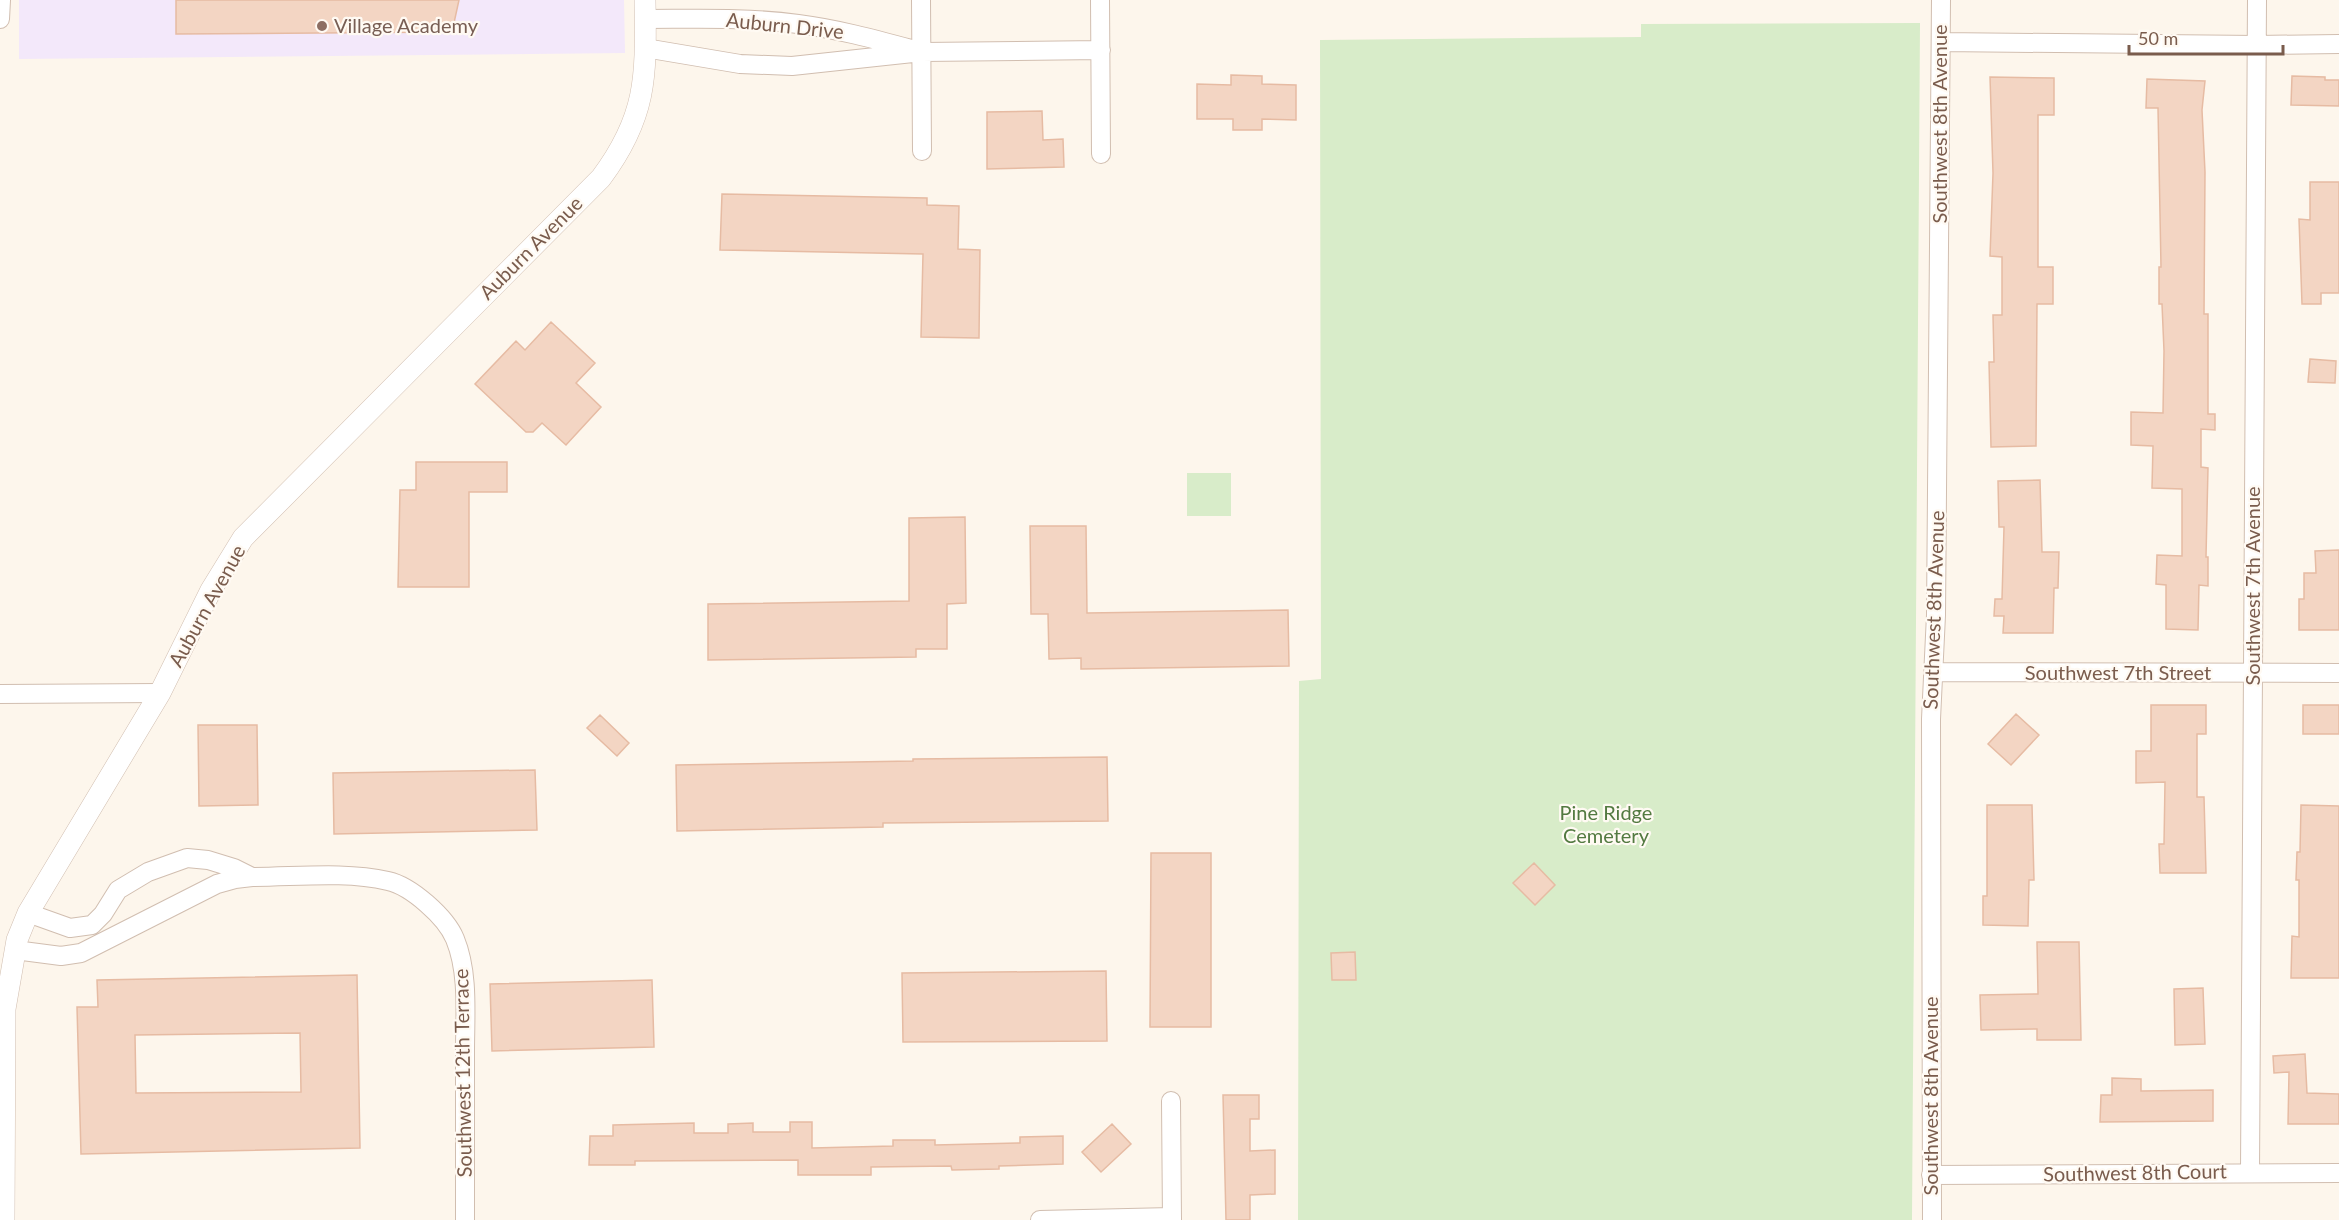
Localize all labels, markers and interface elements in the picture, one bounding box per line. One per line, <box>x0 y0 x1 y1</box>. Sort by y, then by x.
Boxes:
street label: Auburn Drive <box>725 7 845 43</box>
place label: Village Academy <box>334 13 479 37</box>
scale bar <box>2129 18 2284 56</box>
marker: Village Academy <box>315 19 329 33</box>
street label: Southwest 8th Avenue <box>1927 24 1951 224</box>
text: 50 m <box>2138 27 2178 49</box>
street label: Auburn Avenue <box>474 191 587 304</box>
street label: Southwest 7th Avenue <box>2240 486 2264 686</box>
street label: Southwest 8th Avenue <box>1918 510 1948 710</box>
street label: Auburn Avenue <box>163 540 250 671</box>
street label: Southwest 7th Street <box>2025 660 2211 684</box>
park label: Pine Ridge Cemetery <box>1560 800 1652 847</box>
street label: Southwest 12th Terrace <box>448 968 476 1178</box>
street label: Southwest 8th Avenue <box>1918 996 1942 1196</box>
street label: Southwest 8th Court <box>2043 1158 2227 1186</box>

